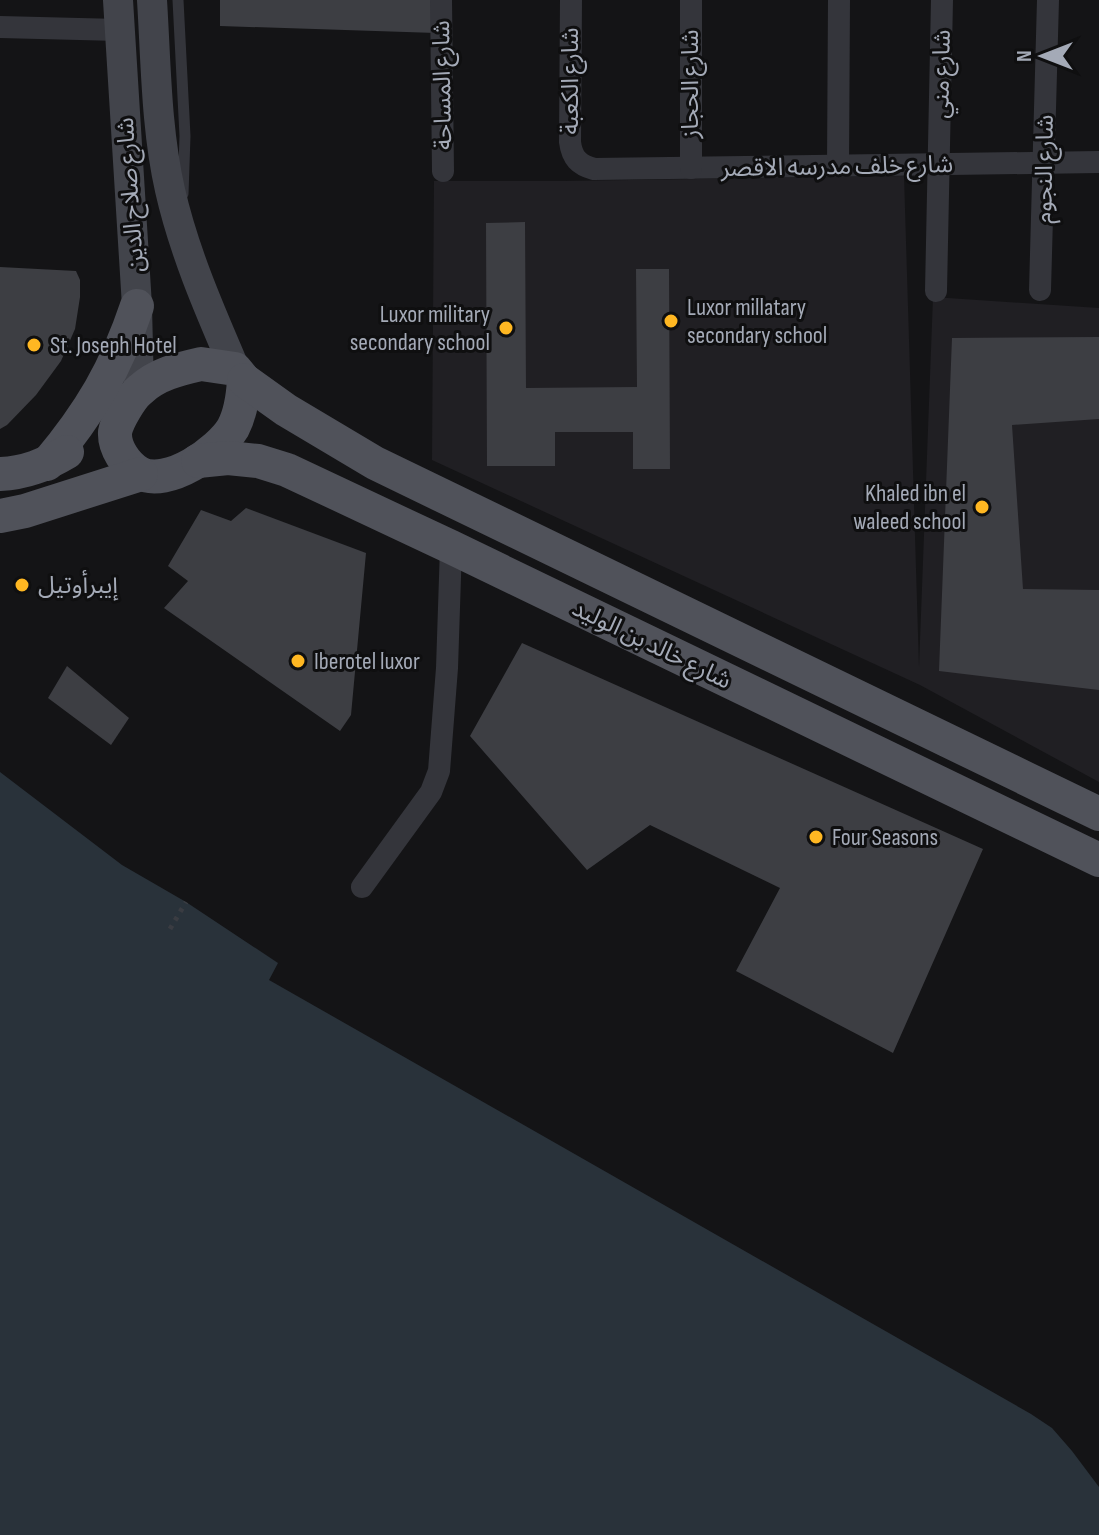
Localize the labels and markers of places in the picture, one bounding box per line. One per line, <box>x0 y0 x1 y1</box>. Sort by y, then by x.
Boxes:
place label: Luxor millatary secondary school <box>687 293 827 350</box>
place label: Luxor military secondary school <box>350 300 490 357</box>
marker: Luxor millatary secondary school <box>662 312 680 330</box>
marker: Luxor military secondary school <box>497 319 515 337</box>
place label: St. Joseph Hotel <box>50 331 177 360</box>
marker: St. Joseph Hotel <box>25 336 43 354</box>
place label: Khaled ibn el waleed school <box>853 479 966 536</box>
marker: Khaled ibn el waleed school <box>973 498 991 516</box>
place label: إيبرأوتيل <box>38 569 119 601</box>
marker: إيبرأوتيل <box>13 576 31 594</box>
place label: Iberotel luxor <box>314 647 420 676</box>
marker: Iberotel luxor <box>289 652 307 670</box>
place label: Four Seasons <box>832 823 938 852</box>
marker: Four Seasons <box>807 828 825 846</box>

